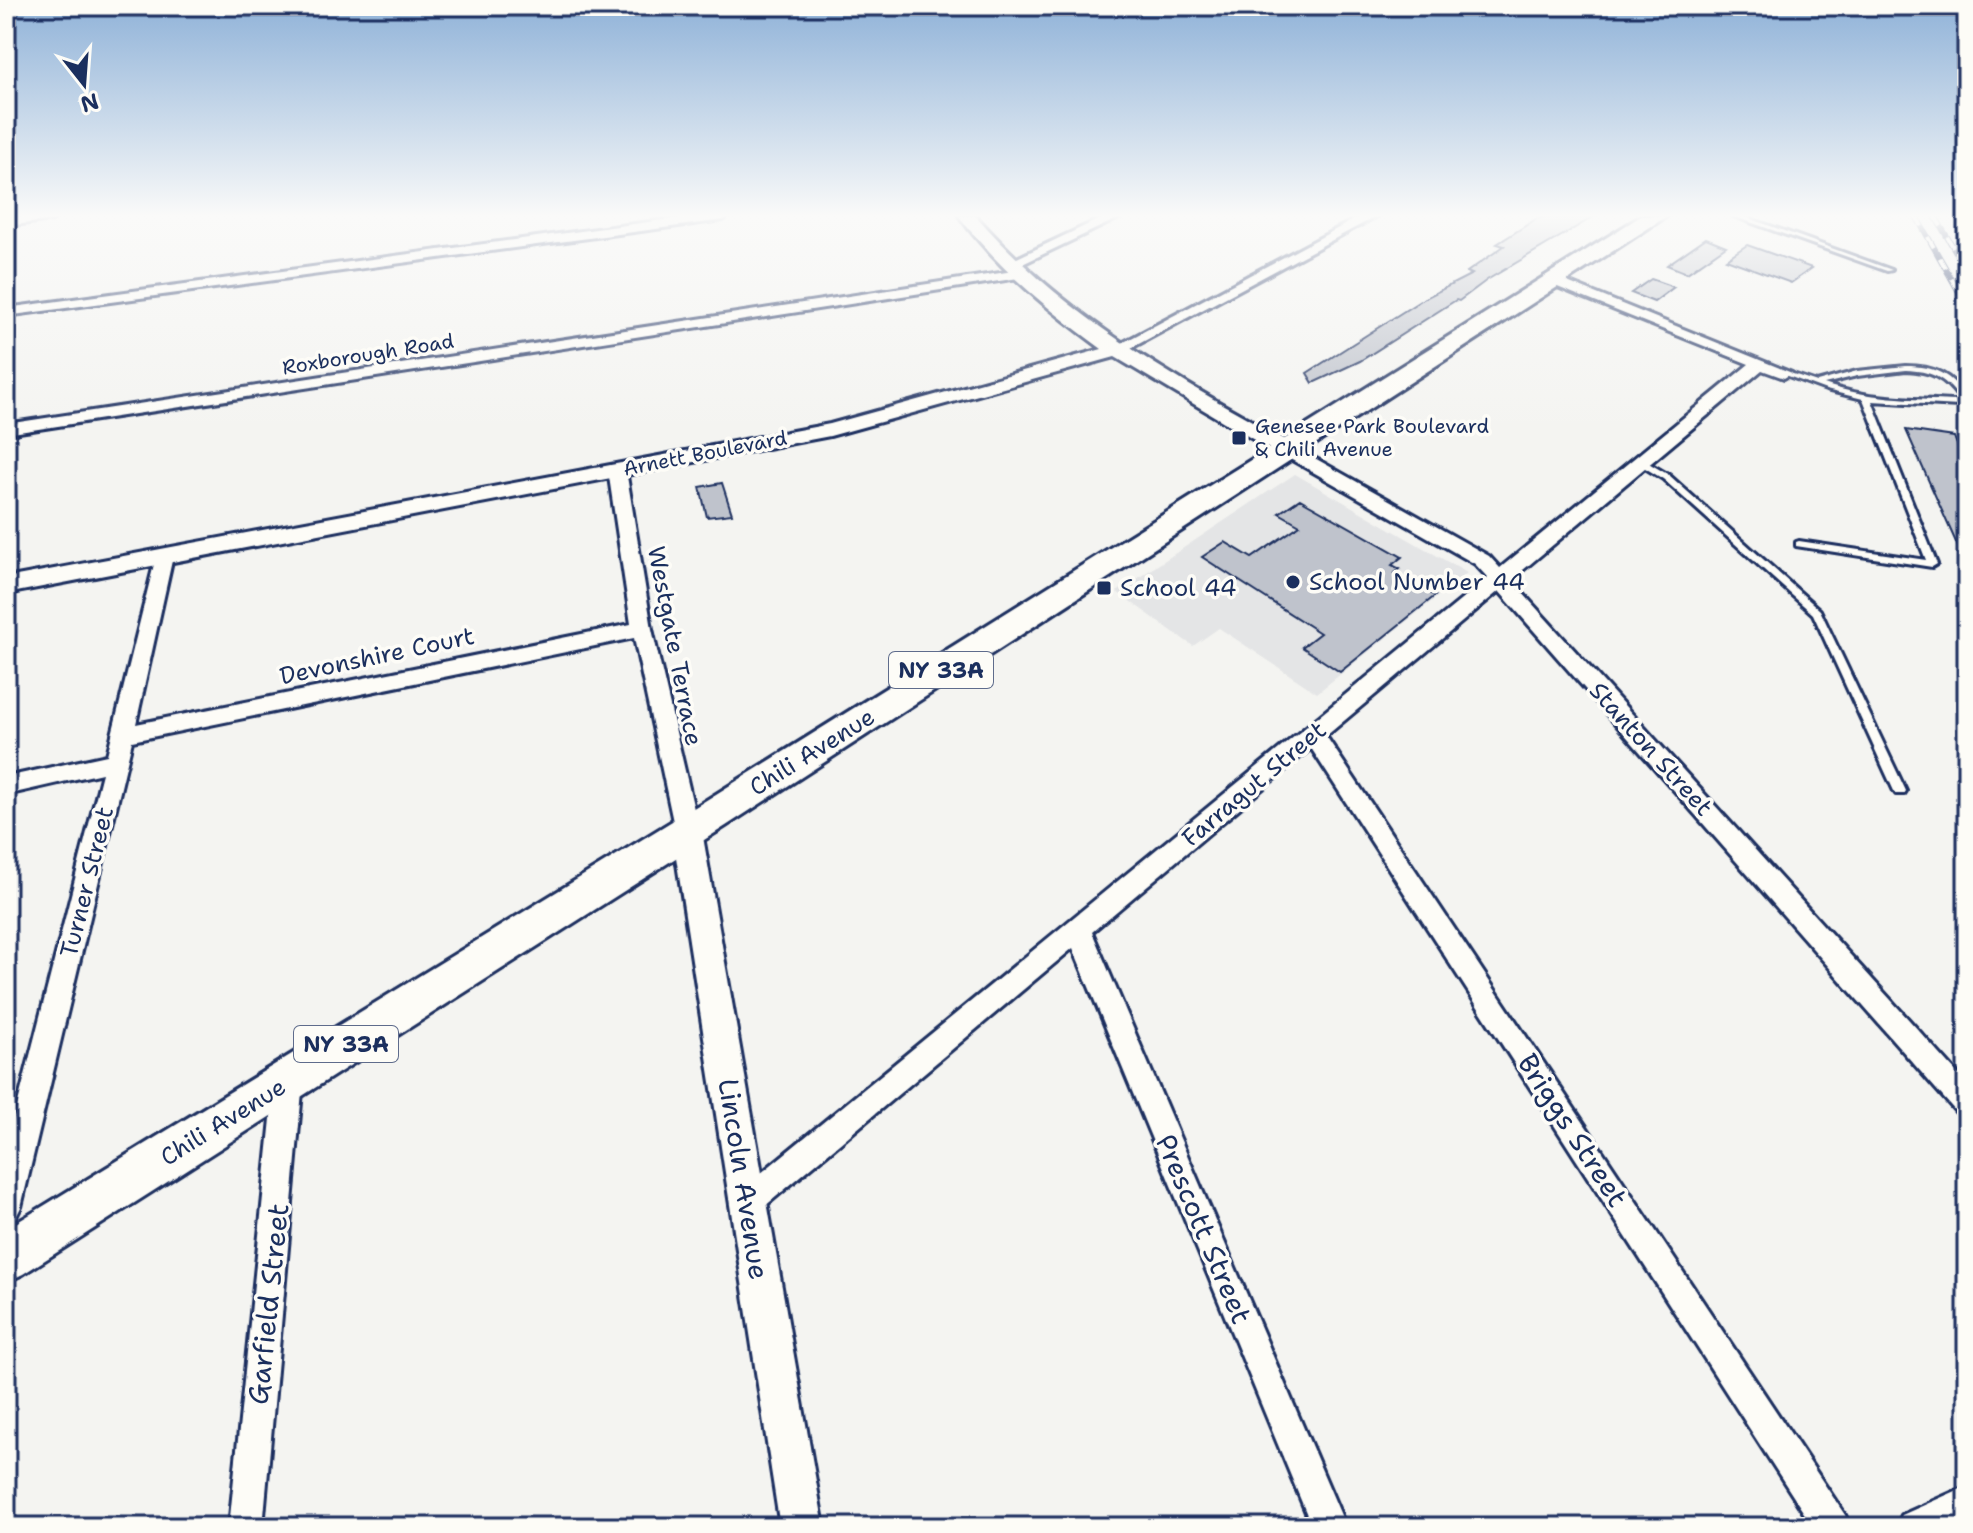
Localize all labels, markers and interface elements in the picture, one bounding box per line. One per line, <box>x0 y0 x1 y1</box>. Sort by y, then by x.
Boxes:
north arrow <box>44 44 124 124</box>
text: N <box>77 86 102 119</box>
street label: Roxborough Road <box>280 328 456 380</box>
place label: Genesee Park Boulevard & Chili Avenue <box>1255 413 1489 462</box>
street label: Arnett Boulevard <box>621 424 789 482</box>
marker: Genesee Park Boulevard & Chili Avenue <box>1230 429 1248 447</box>
street label: Westgate Terrace <box>640 543 710 749</box>
place label: School Number 44 <box>1309 566 1525 598</box>
place label: School 44 <box>1120 572 1237 604</box>
marker: School Number 44 <box>1284 573 1302 591</box>
marker: School 44 <box>1095 579 1113 597</box>
street label: Devonshire Court <box>277 620 477 692</box>
road number: NY 33A <box>889 652 993 688</box>
street label: Stanton Street <box>1582 675 1720 823</box>
street label: Chili Avenue <box>743 701 881 803</box>
street label: Farragut Street <box>1175 714 1333 854</box>
street label: Turner Street <box>53 803 121 961</box>
road number: NY 33A <box>294 1026 398 1062</box>
street label: Briggs Street <box>1509 1046 1637 1214</box>
street label: Chili Avenue <box>154 1071 292 1173</box>
street label: Lincoln Avenue <box>709 1076 779 1282</box>
street label: Prescott Street <box>1147 1128 1261 1330</box>
street label: Garfield Street <box>239 1201 297 1407</box>

